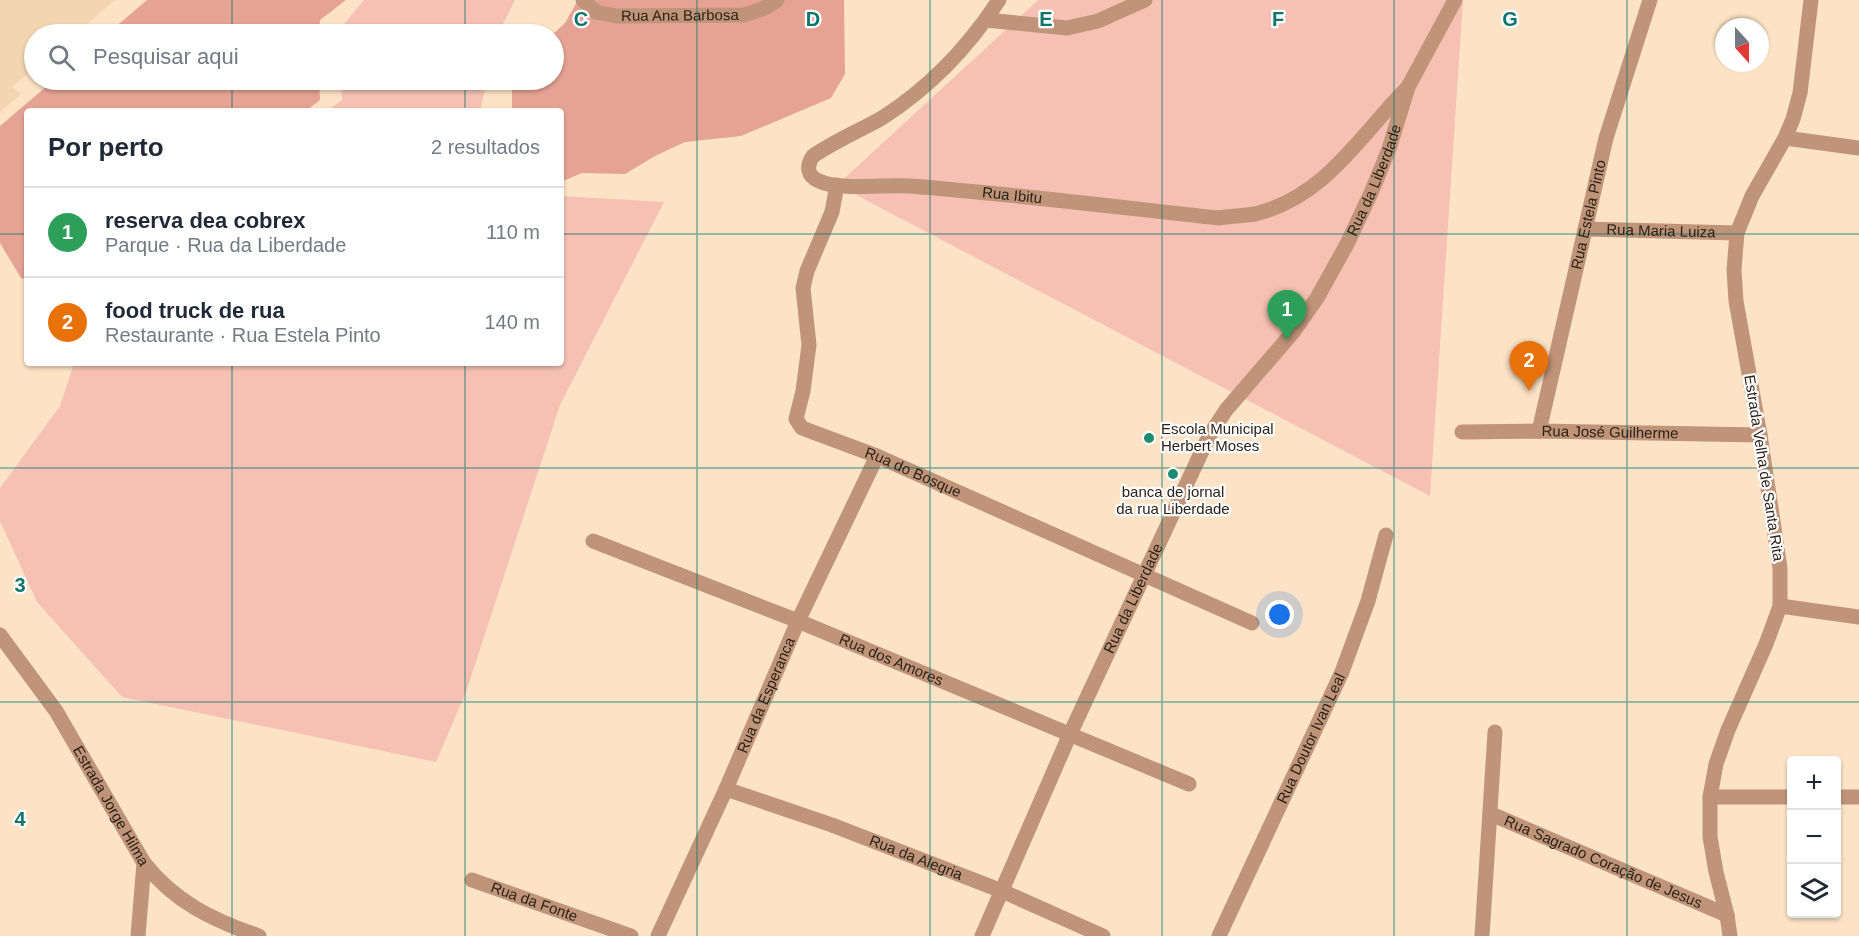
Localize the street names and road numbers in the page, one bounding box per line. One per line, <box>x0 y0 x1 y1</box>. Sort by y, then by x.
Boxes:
street label: Rua Ana Barbosa <box>621 6 739 24</box>
street label: Rua da Liberdade <box>1343 122 1404 238</box>
street label: Rua Estela Pinto <box>1567 158 1609 271</box>
street label: Rua Ibitu <box>981 183 1043 206</box>
street label: Rua Maria Luiza <box>1606 221 1716 240</box>
street label: Estrada Velha de Santa Rita <box>1741 374 1788 563</box>
street label: Rua José Guilherme <box>1541 422 1679 442</box>
street label: Rua do Bosque <box>863 443 964 500</box>
street label: Rua da Liberdade <box>1100 540 1166 656</box>
street label: Rua dos Amores <box>837 630 946 689</box>
street label: Rua da Esperanca <box>733 634 798 755</box>
street label: Rua Doutor Ivan Leal <box>1273 670 1348 806</box>
street label: Estrada Jorge Hilma <box>70 743 153 869</box>
street label: Rua Sagrado Coração de Jesus <box>1502 812 1705 911</box>
street label: Rua da Alegria <box>867 831 966 883</box>
street label: Rua da Fonte <box>489 878 580 925</box>

